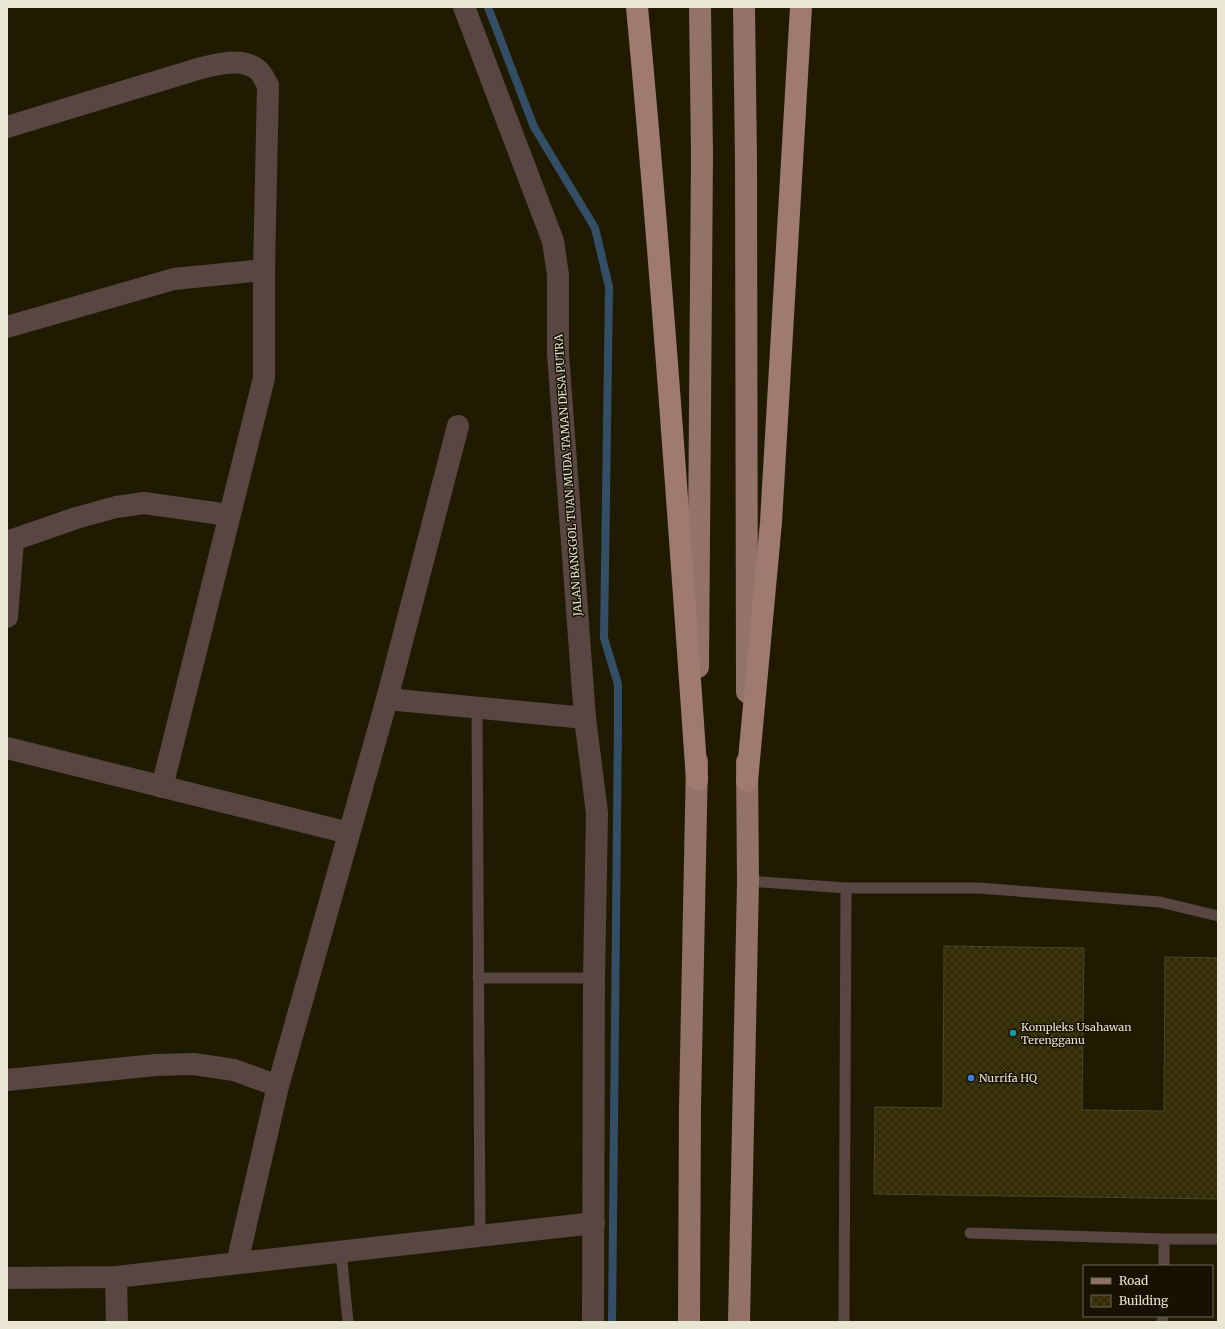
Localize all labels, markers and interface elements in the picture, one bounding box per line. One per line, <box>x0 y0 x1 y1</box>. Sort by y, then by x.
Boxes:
street label: JALAN BANGGOL TUAN MUDA TAMAN DESA PUTRA <box>551 333 585 618</box>
place label: Kompleks Usahawan Terengganu <box>1021 1020 1132 1047</box>
marker: Kompleks Usahawan Terengganu <box>1008 1028 1018 1038</box>
place label: Nurrifa HQ <box>979 1071 1038 1085</box>
marker: Nurrifa HQ <box>966 1073 976 1083</box>
legend <box>1083 1265 1213 1317</box>
text: Road <box>1119 1273 1148 1288</box>
text: Building <box>1119 1293 1169 1308</box>

